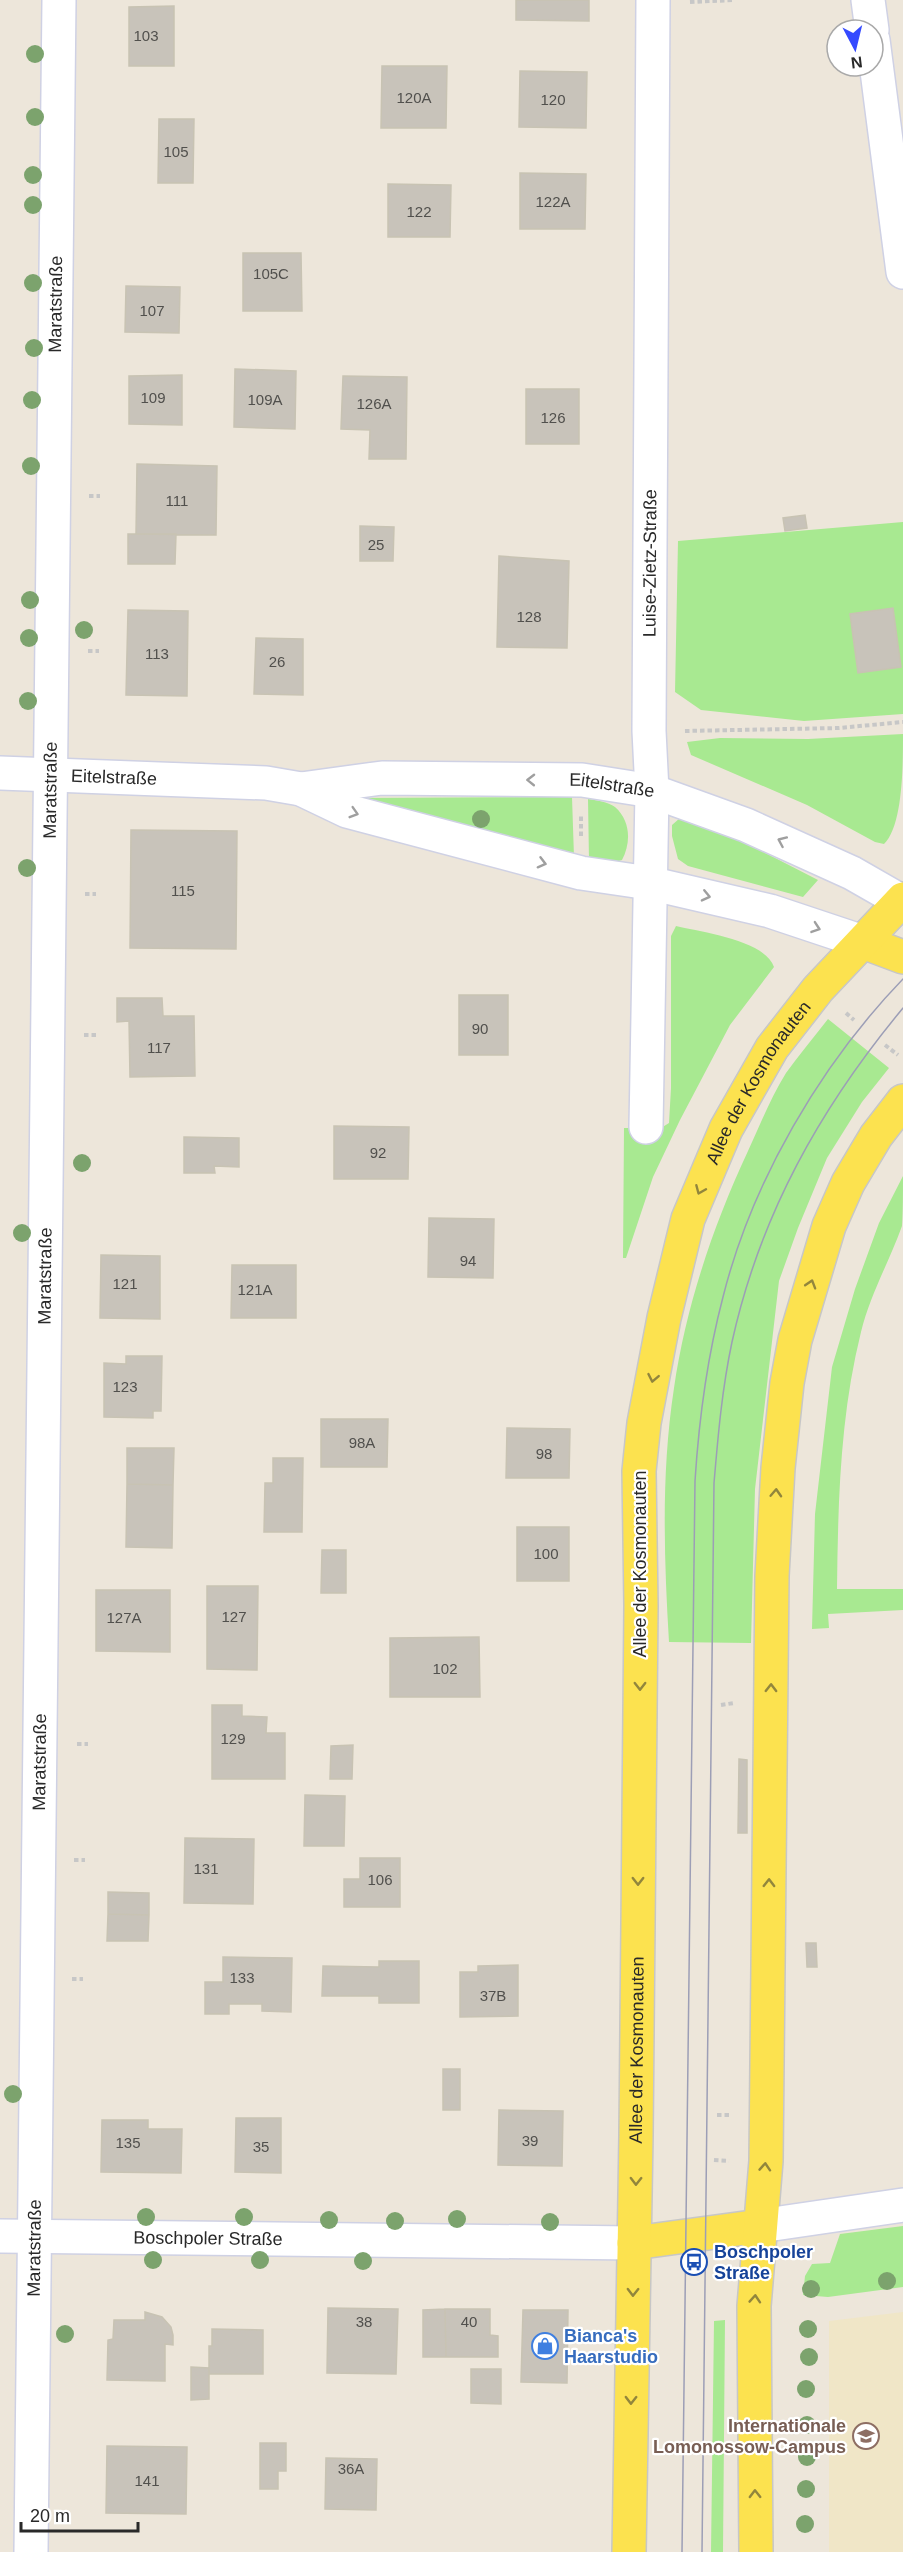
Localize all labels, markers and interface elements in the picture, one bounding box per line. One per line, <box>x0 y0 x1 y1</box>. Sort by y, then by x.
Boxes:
north arrow <box>825 18 885 78</box>
house number: 103 <box>133 27 159 44</box>
text: N <box>850 53 864 72</box>
house number: 120A <box>396 89 432 106</box>
house number: 120 <box>540 91 566 108</box>
house number: 105 <box>163 143 189 160</box>
house number: 122A <box>535 193 571 210</box>
house number: 122 <box>406 203 432 220</box>
street label: Maratstraße <box>45 255 66 353</box>
house number: 105C <box>253 265 289 282</box>
house number: 107 <box>139 302 165 319</box>
house number: 109 <box>140 389 166 406</box>
house number: 109A <box>247 391 283 408</box>
house number: 126A <box>356 395 392 412</box>
house number: 126 <box>540 409 566 426</box>
street label: Luise-Zietz-Straße <box>640 489 660 637</box>
house number: 111 <box>166 492 188 509</box>
house number: 25 <box>368 536 384 553</box>
house number: 128 <box>516 608 542 625</box>
house number: 113 <box>145 645 169 662</box>
house number: 26 <box>269 653 285 670</box>
street label: Maratstraße <box>40 741 61 839</box>
street label: Eitelstraße <box>71 766 157 789</box>
street label: Eitelstraße <box>569 770 656 801</box>
one-way arrow <box>527 774 536 786</box>
one-way arrow <box>348 806 359 818</box>
one-way arrow <box>778 836 789 848</box>
one-way arrow <box>537 856 547 868</box>
house number: 115 <box>171 882 195 899</box>
one-way arrow <box>701 889 711 902</box>
one-way arrow <box>810 920 821 933</box>
street label: Allee der Kosmonauten <box>702 997 815 1167</box>
house number: 90 <box>472 1020 488 1037</box>
house number: 117 <box>147 1039 171 1056</box>
house number: 92 <box>370 1144 386 1161</box>
one-way arrow <box>695 1183 707 1194</box>
street label: Maratstraße <box>34 1227 56 1325</box>
house number: 94 <box>460 1252 476 1269</box>
house number: 121 <box>112 1275 138 1292</box>
one-way arrow <box>804 1280 817 1290</box>
house number: 121A <box>237 1281 273 1298</box>
one-way arrow <box>647 1373 660 1383</box>
house number: 123 <box>112 1378 138 1395</box>
house number: 98A <box>349 1434 375 1451</box>
house number: 98 <box>536 1445 552 1462</box>
street label: Allee der Kosmonauten <box>630 1470 650 1658</box>
one-way arrow <box>770 1489 783 1498</box>
house number: 100 <box>533 1545 559 1562</box>
house number: 127 <box>221 1608 247 1625</box>
house number: 127A <box>106 1609 142 1626</box>
house number: 102 <box>432 1660 458 1677</box>
one-way arrow <box>634 1681 646 1690</box>
one-way arrow <box>765 1684 778 1693</box>
street label: Maratstraße <box>29 1713 50 1811</box>
house number: 129 <box>220 1730 246 1747</box>
house number: 131 <box>193 1860 219 1877</box>
house number: 106 <box>367 1871 393 1888</box>
one-way arrow <box>632 1876 644 1885</box>
one-way arrow <box>763 1879 776 1888</box>
street label: Allee der Kosmonauten <box>626 1956 648 2144</box>
house number: 133 <box>229 1969 255 1986</box>
house number: 37B <box>480 1987 506 2004</box>
house number: 39 <box>522 2132 538 2149</box>
house number: 135 <box>115 2134 141 2151</box>
house number: 35 <box>253 2138 269 2155</box>
one-way arrow <box>758 2163 771 2172</box>
one-way arrow <box>629 2176 642 2185</box>
street label: Maratstraße <box>24 2199 45 2297</box>
street label: Boschpoler Straße <box>133 2227 283 2249</box>
place label: Boschpoler Straße <box>714 2242 813 2283</box>
bus stop icon: Boschpoler Straße <box>679 2247 709 2277</box>
one-way arrow <box>627 2288 639 2297</box>
one-way arrow <box>748 2294 761 2303</box>
house number: 38 <box>356 2313 372 2330</box>
house number: 40 <box>461 2313 477 2330</box>
place label: Bianca's Haarstudio <box>564 2326 658 2367</box>
shop icon: Bianca's Haarstudio <box>530 2331 560 2361</box>
one-way arrow <box>625 2396 637 2405</box>
place label: Internationale Lomonossow-Campus <box>653 2416 846 2457</box>
school or university icon: Internationale Lomonossow-Campus <box>851 2421 881 2451</box>
house number: 36A <box>338 2460 364 2477</box>
house number: 141 <box>134 2472 160 2489</box>
one-way arrow <box>749 2489 761 2498</box>
scale bar <box>21 2495 138 2533</box>
text: 20 m <box>30 2506 70 2526</box>

